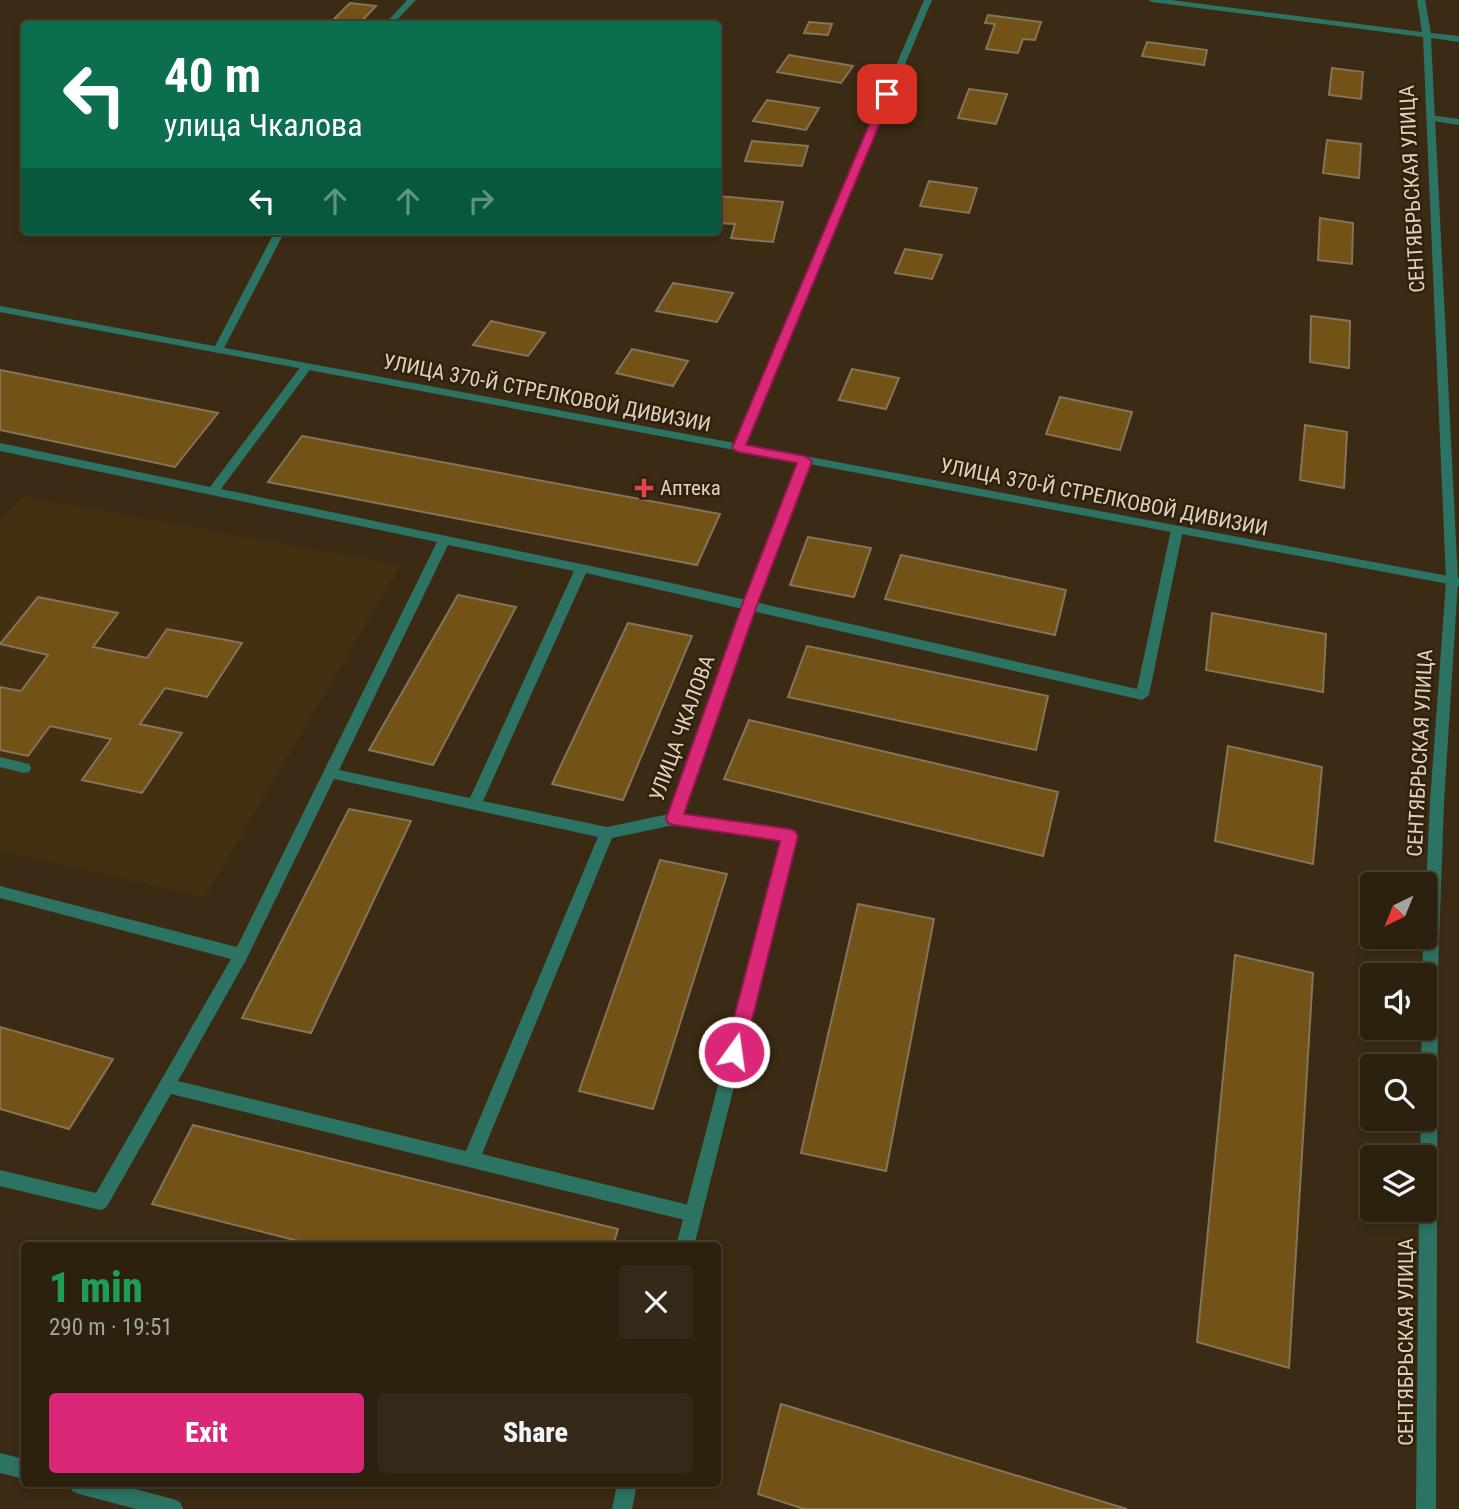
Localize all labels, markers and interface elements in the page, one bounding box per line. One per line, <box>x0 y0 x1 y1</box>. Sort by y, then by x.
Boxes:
text: 40 m <box>164 47 261 104</box>
icon: left <box>49 49 140 140</box>
pin <box>857 64 917 124</box>
icon: arrive <box>868 75 906 113</box>
street label: СЕНТЯБРЬСКАЯ УЛИЦА <box>1395 85 1429 293</box>
text: улица Чкалова <box>164 106 363 144</box>
icon: left <box>243 182 281 220</box>
icon: ahead <box>316 182 354 220</box>
icon: ahead <box>389 182 427 220</box>
icon: right <box>462 182 500 220</box>
street label: УЛИЦА 370-Й СТРЕЛКОВОЙ ДИВИЗИИ <box>381 349 713 437</box>
street label: УЛИЦА 370-Й СТРЕЛКОВОЙ ДИВИЗИИ <box>938 453 1270 541</box>
place label: Аптека <box>660 476 721 500</box>
marker: Аптека <box>634 478 654 498</box>
street label: СЕНТЯБРЬСКАЯ УЛИЦА <box>1403 649 1437 857</box>
street label: УЛИЦА ЧКАЛОВА <box>645 652 719 804</box>
north arrow <box>1360 872 1437 948</box>
map controls <box>1360 872 1437 1222</box>
button: sound <box>1360 963 1437 1040</box>
position arrow <box>697 1015 771 1089</box>
button: search <box>1360 1054 1437 1131</box>
button: layers <box>1360 1145 1437 1222</box>
street label: СЕНТЯБРЬСКАЯ УЛИЦА <box>1394 1238 1418 1446</box>
text: 1 min <box>49 1263 143 1312</box>
button: close <box>619 1265 693 1339</box>
text: 290 m · 19:51 <box>49 1314 173 1341</box>
button: Exit <box>49 1393 364 1473</box>
button: Share <box>378 1393 693 1473</box>

